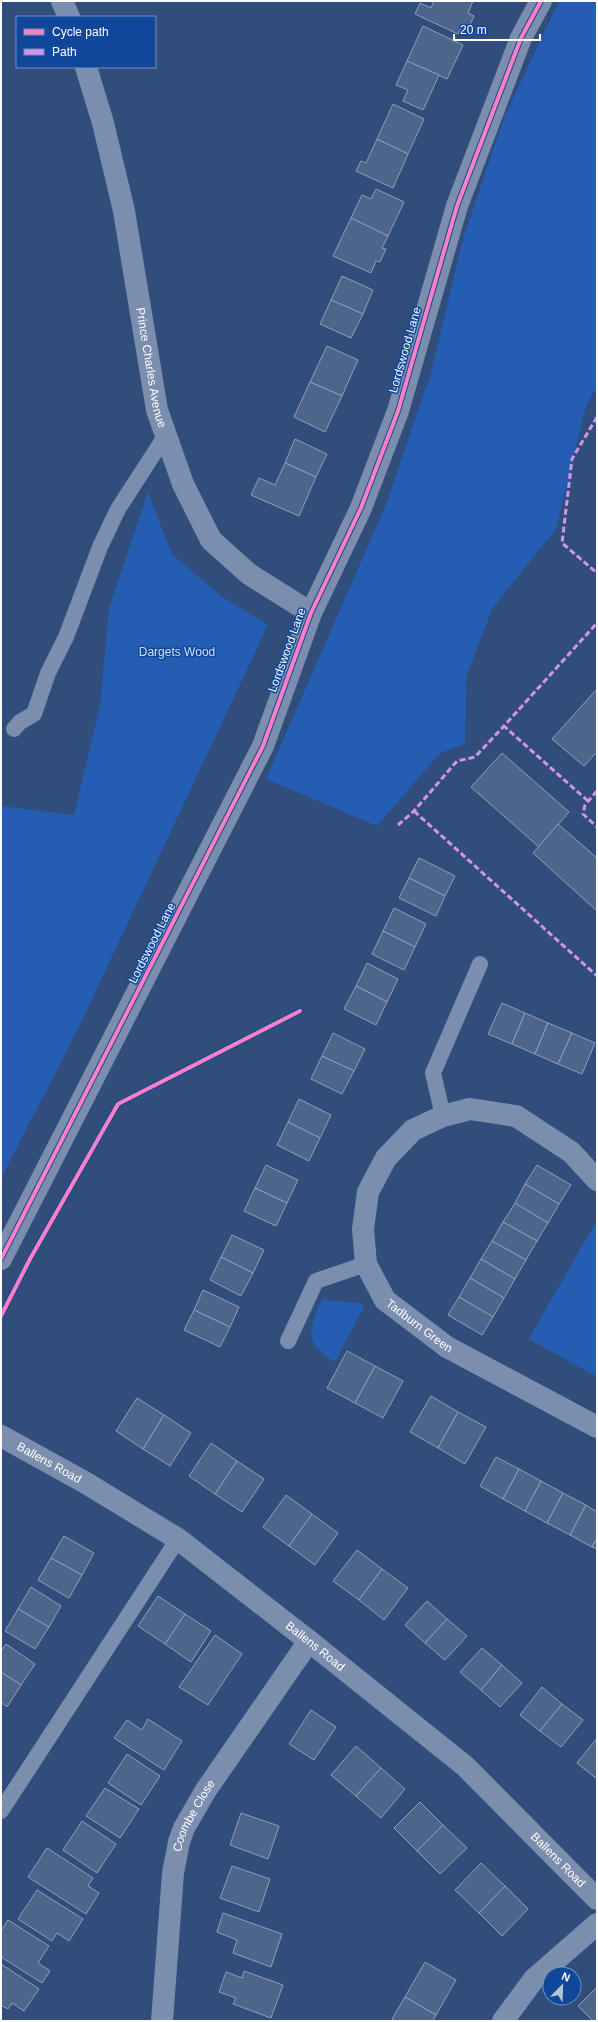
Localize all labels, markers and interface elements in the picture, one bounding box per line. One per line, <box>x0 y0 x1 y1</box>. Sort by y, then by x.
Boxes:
legend <box>16 16 156 68</box>
scale bar <box>454 16 540 42</box>
text: 20 m <box>460 23 487 37</box>
text: Cycle path <box>52 25 109 39</box>
text: Path <box>52 45 77 59</box>
street label: Lordswood Lane <box>386 305 424 395</box>
street label: Prince Charles Avenue <box>133 307 170 430</box>
street label: Lordswood Lane <box>265 606 309 694</box>
park label: Dargets Wood <box>139 645 215 659</box>
street label: Lordswood Lane <box>126 900 179 986</box>
street label: Tadburn Green <box>383 1296 455 1356</box>
street label: Ballens Road <box>14 1439 84 1486</box>
street label: Ballens Road <box>283 1619 348 1674</box>
street label: Coombe Close <box>170 1777 218 1853</box>
street label: Ballens Road <box>528 1830 588 1890</box>
north arrow <box>542 1966 582 2006</box>
text: N <box>560 1970 572 1984</box>

